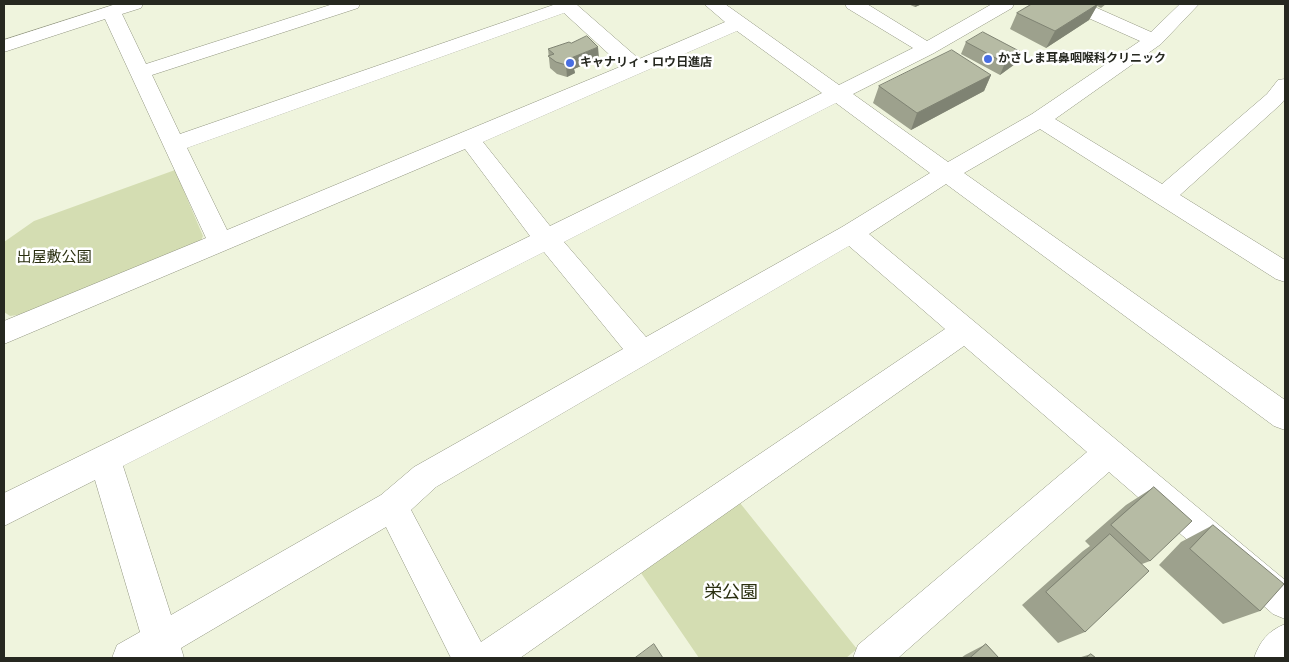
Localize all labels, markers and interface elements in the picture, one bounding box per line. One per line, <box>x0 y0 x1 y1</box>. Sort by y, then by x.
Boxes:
place label: かさしま耳鼻咽喉科クリニック <box>998 52 1166 66</box>
marker: かさしま耳鼻咽喉科クリニック <box>982 53 994 65</box>
place label: キャナリィ・ロウ日進店 <box>580 56 712 70</box>
marker: キャナリィ・ロウ日進店 <box>564 57 576 69</box>
park label: 出屋敷公園 <box>17 249 91 267</box>
park label: 栄公園 <box>704 582 758 604</box>

